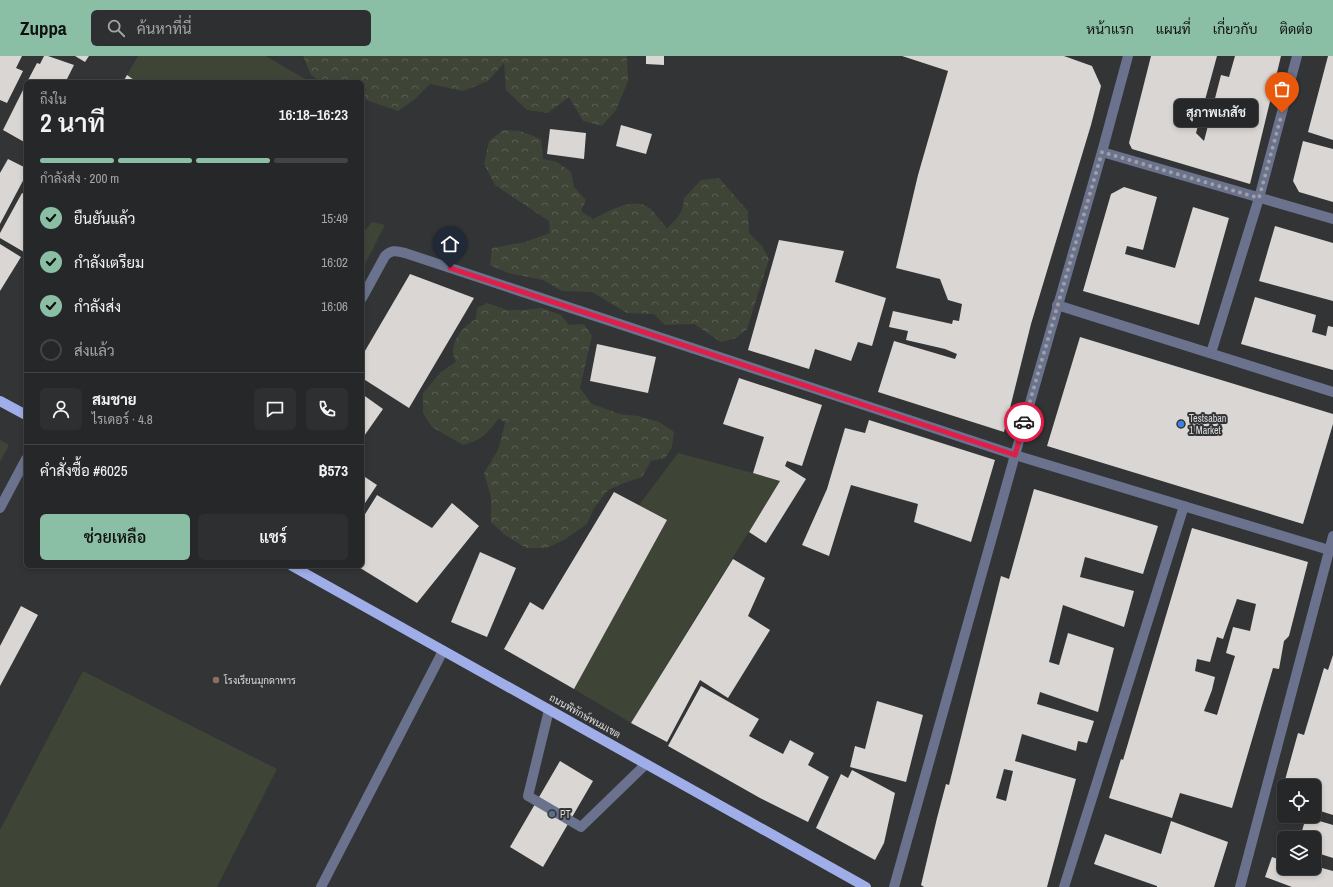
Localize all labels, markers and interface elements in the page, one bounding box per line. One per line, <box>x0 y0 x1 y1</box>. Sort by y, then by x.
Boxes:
search box <box>91 10 371 46</box>
text: Zuppa <box>20 15 67 41</box>
icon: search <box>105 17 127 39</box>
text: ค้นหาที่นี่ <box>137 18 192 39</box>
text: หน้าแรก <box>1086 20 1134 38</box>
text: แผนที่ <box>1156 20 1191 38</box>
text: เกี่ยวกับ <box>1213 20 1257 38</box>
text: ติดต่อ <box>1279 20 1313 38</box>
pin <box>1265 72 1299 113</box>
icon: bag <box>1271 78 1293 100</box>
text: ถึงใน <box>40 91 67 108</box>
callout: สุภาพเภสัช <box>1174 99 1258 127</box>
text: 16:18–16:23 <box>279 104 348 125</box>
text: สุภาพเภสัช <box>1186 104 1246 121</box>
text: 2 นาที <box>40 105 105 140</box>
text: กำลังส่ง · 200 m <box>40 170 119 187</box>
icon: check <box>40 207 62 229</box>
text: ยืนยันแล้ว <box>74 208 135 229</box>
text: 15:49 <box>321 210 348 227</box>
pin <box>433 227 467 268</box>
icon: home <box>439 233 461 255</box>
icon: check <box>40 251 62 273</box>
text: กำลังเตรียม <box>74 252 144 273</box>
text: 16:02 <box>321 254 348 271</box>
icon: check <box>40 295 62 317</box>
text: กำลังส่ง <box>74 296 121 317</box>
text: 16:06 <box>321 298 348 315</box>
text: ส่งแล้ว <box>74 340 115 361</box>
button: person <box>40 388 82 430</box>
button: chat <box>254 388 296 430</box>
button: phone <box>306 388 348 430</box>
text: สมชาย <box>92 389 137 410</box>
courier <box>1004 402 1044 442</box>
text: ไรเดอร์ · 4.8 <box>92 411 153 428</box>
icon: car <box>1013 411 1035 433</box>
place label: Testsaban 1 Market <box>1189 412 1226 437</box>
marker: Testsaban 1 Market <box>1176 419 1186 429</box>
text: คำสั่งซื้อ #6025 <box>40 460 128 481</box>
text: ฿573 <box>318 460 348 481</box>
button: ช่วยเหลือ <box>40 514 190 560</box>
button: แชร์ <box>198 514 348 560</box>
place label: โรงเรียนมุกดาหาร <box>223 674 296 688</box>
marker: โรงเรียนมุกดาหาร <box>211 675 221 685</box>
street label: ถนนพิทักษ์พนมเขต <box>547 690 623 741</box>
map controls <box>1277 779 1321 875</box>
button: locate <box>1277 779 1321 823</box>
place label: PT <box>560 808 570 821</box>
marker: PT <box>547 809 557 819</box>
button: layers <box>1277 831 1321 875</box>

